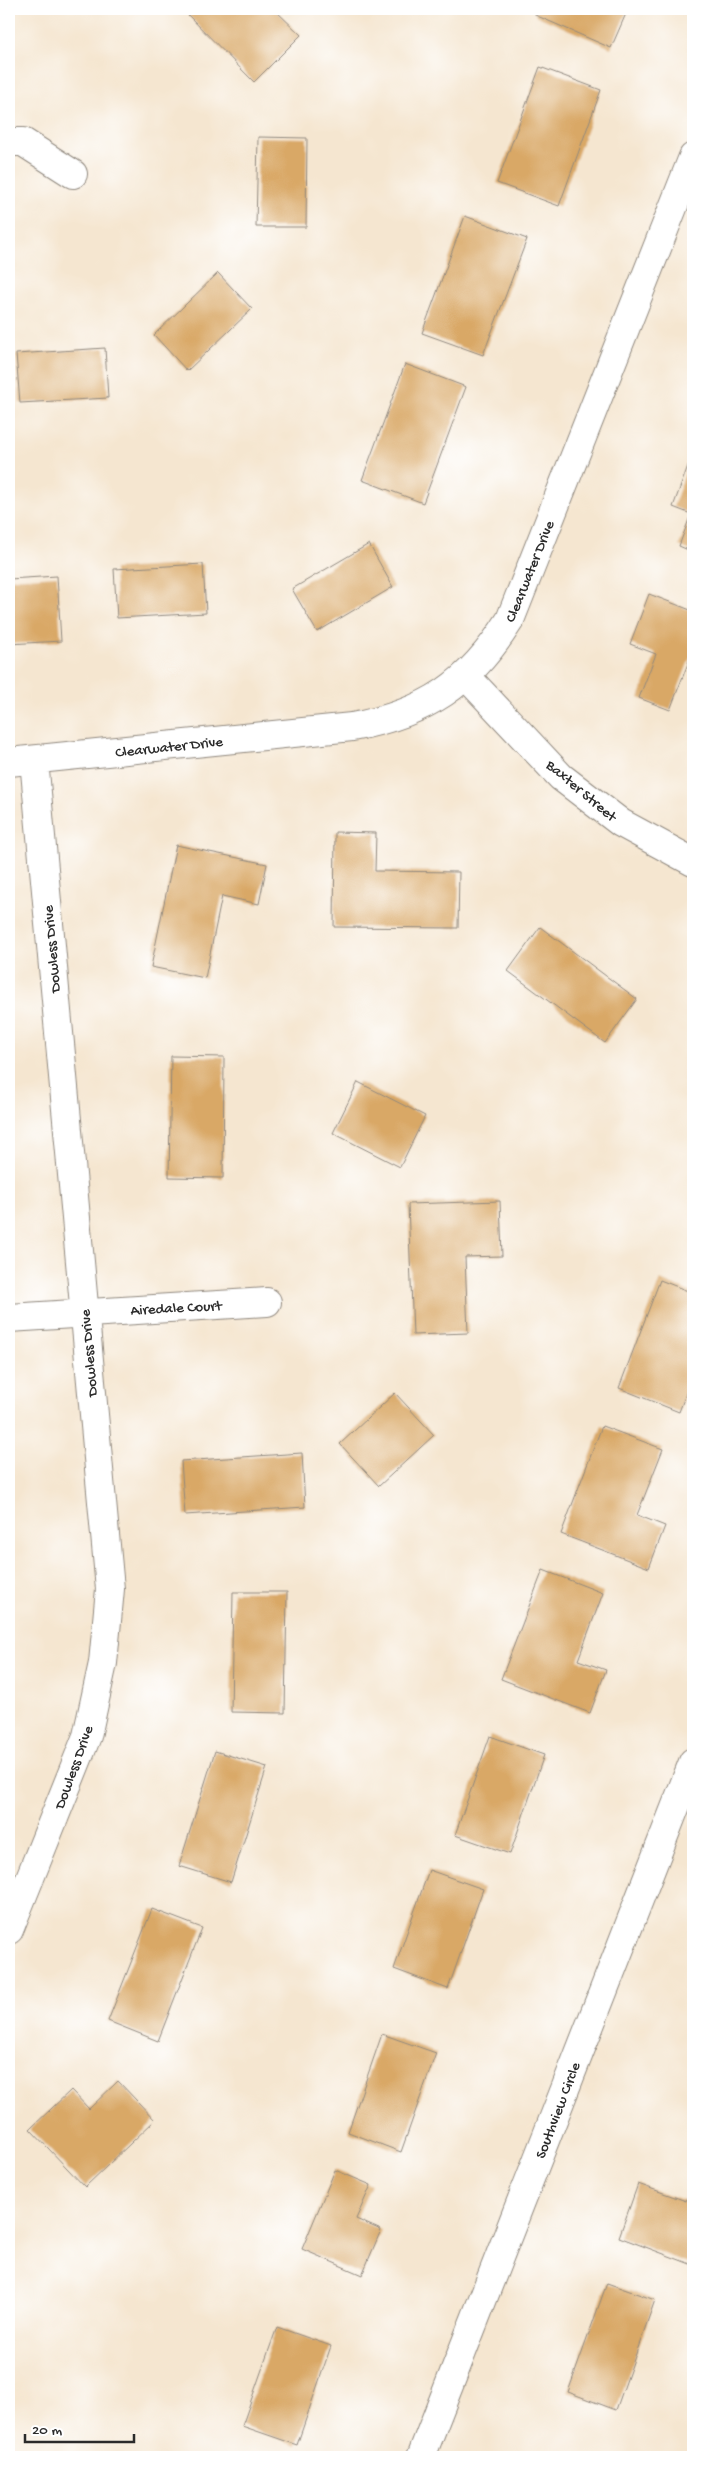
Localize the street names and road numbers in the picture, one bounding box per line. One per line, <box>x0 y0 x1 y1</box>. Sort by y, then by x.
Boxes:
street label: Clearwater Drive <box>502 518 560 625</box>
street label: Clearwater Drive <box>114 733 224 763</box>
street label: Baxter Street <box>541 756 621 827</box>
street label: Dowless Drive <box>40 904 66 994</box>
street label: Airedale Court <box>130 1298 224 1320</box>
street label: Dowless Drive <box>77 1308 103 1398</box>
street label: Dowless Drive <box>51 1723 98 1813</box>
street label: Southview Circle <box>532 2060 586 2161</box>

